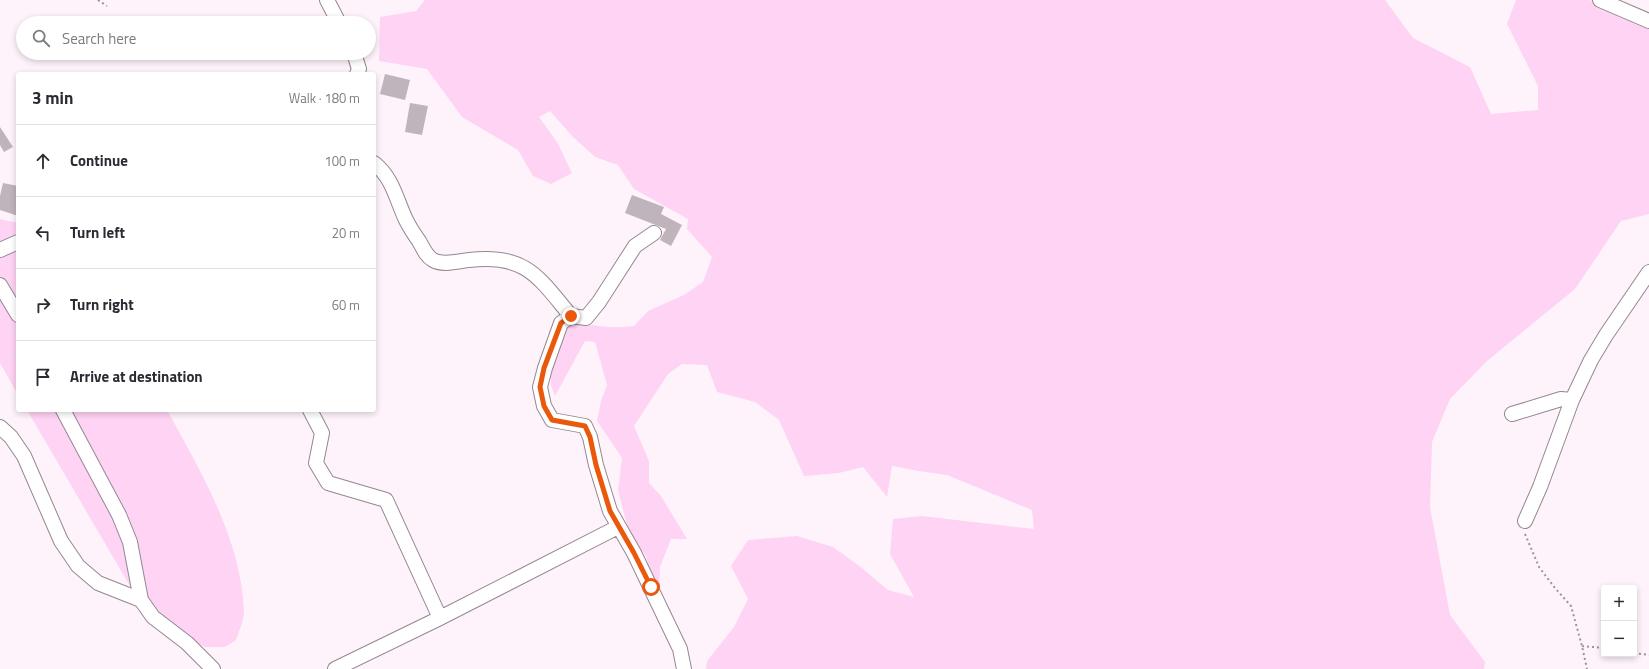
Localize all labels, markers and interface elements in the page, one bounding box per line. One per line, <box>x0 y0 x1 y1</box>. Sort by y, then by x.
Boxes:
search box <box>16 16 376 60</box>
icon: search <box>30 27 52 49</box>
text: Search here <box>62 27 136 50</box>
text: 3 min <box>32 85 73 111</box>
text: Walk · 180 m <box>289 88 360 108</box>
text: Continue <box>70 149 128 172</box>
icon: ahead <box>32 150 54 172</box>
text: 100 m <box>324 151 360 171</box>
text: Turn left <box>70 221 125 244</box>
icon: left <box>32 222 54 244</box>
text: 20 m <box>332 223 360 243</box>
text: Turn right <box>70 293 134 316</box>
icon: right <box>32 294 54 316</box>
text: 60 m <box>332 295 360 315</box>
route end <box>562 307 580 325</box>
text: Arrive at destination <box>70 365 203 388</box>
icon: arrive <box>32 366 54 388</box>
route start <box>642 578 660 596</box>
map controls <box>1601 585 1637 657</box>
button: + <box>1601 585 1637 621</box>
button: − <box>1601 621 1637 657</box>

